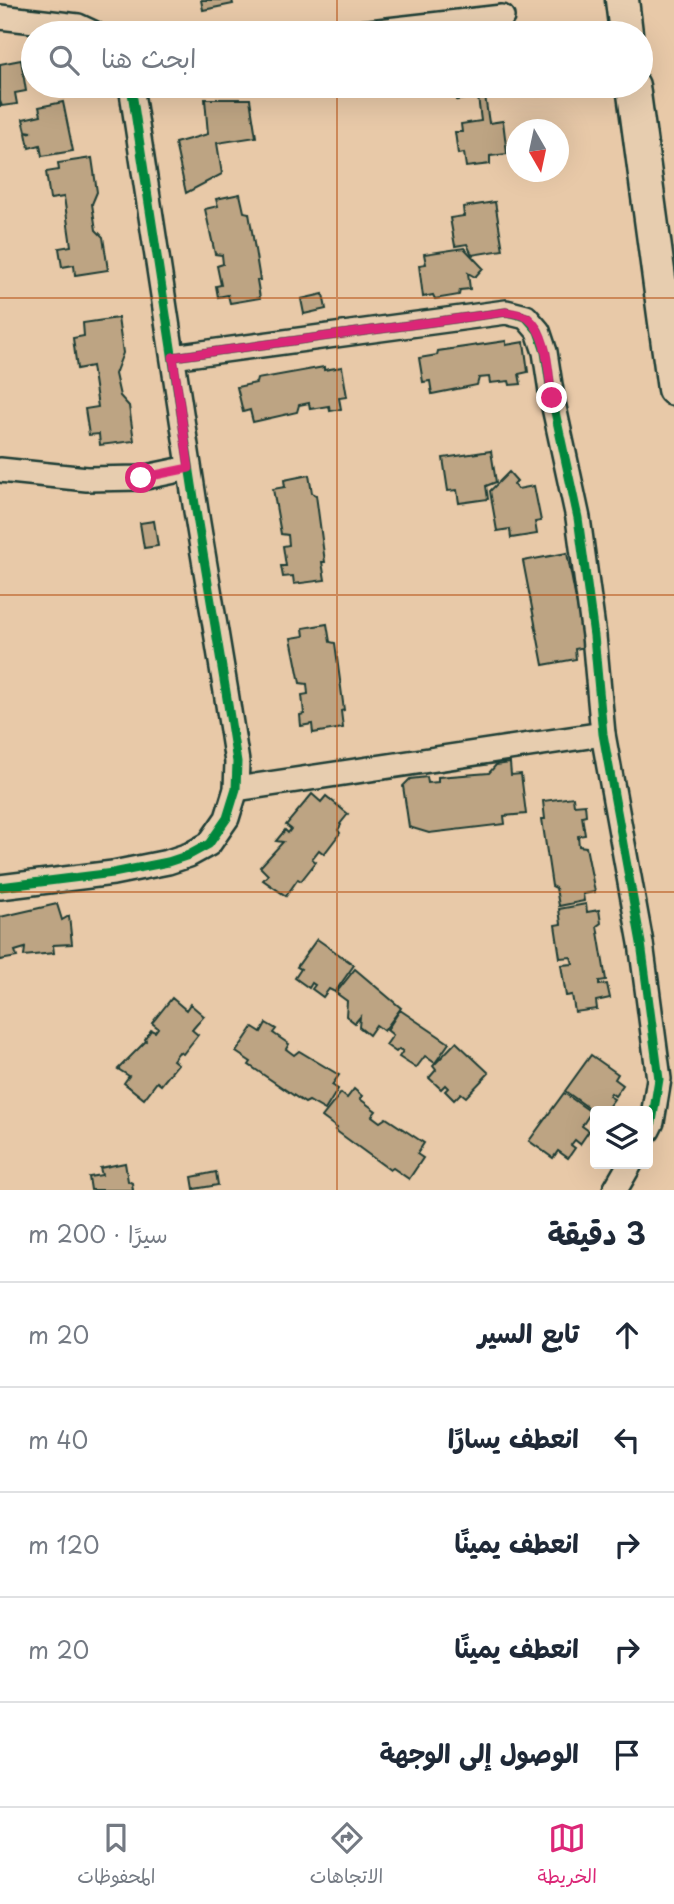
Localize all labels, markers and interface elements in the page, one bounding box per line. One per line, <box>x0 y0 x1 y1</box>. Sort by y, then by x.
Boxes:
search box <box>21 21 653 98</box>
text: ابحث هنا <box>101 38 196 77</box>
icon: search <box>45 41 83 79</box>
north arrow <box>506 119 569 182</box>
route end <box>536 382 567 413</box>
route start <box>125 462 156 493</box>
map controls <box>590 1106 653 1169</box>
button: layers <box>590 1106 653 1169</box>
text: 3 دقيقة <box>548 1210 646 1255</box>
text: سيرًا · 200 m <box>28 1216 168 1251</box>
text: تابع السير <box>478 1313 579 1352</box>
icon: ahead <box>608 1316 646 1354</box>
text: 20 m <box>28 1317 89 1352</box>
text: انعطف يسارًا <box>448 1418 579 1457</box>
icon: left <box>608 1421 646 1459</box>
text: 40 m <box>28 1422 88 1457</box>
text: انعطف يمينًا <box>455 1523 579 1562</box>
icon: right <box>608 1526 646 1564</box>
text: 120 m <box>28 1527 100 1562</box>
text: انعطف يمينًا <box>455 1628 579 1667</box>
icon: right <box>608 1631 646 1669</box>
text: 20 m <box>28 1632 89 1667</box>
text: الوصول إلى الوجهة <box>380 1733 579 1772</box>
icon: arrive <box>608 1736 646 1774</box>
tab: المحفوظات <box>77 1819 155 1893</box>
tab: الاتجاهات <box>310 1819 383 1893</box>
tab: الخريطة <box>538 1819 597 1893</box>

